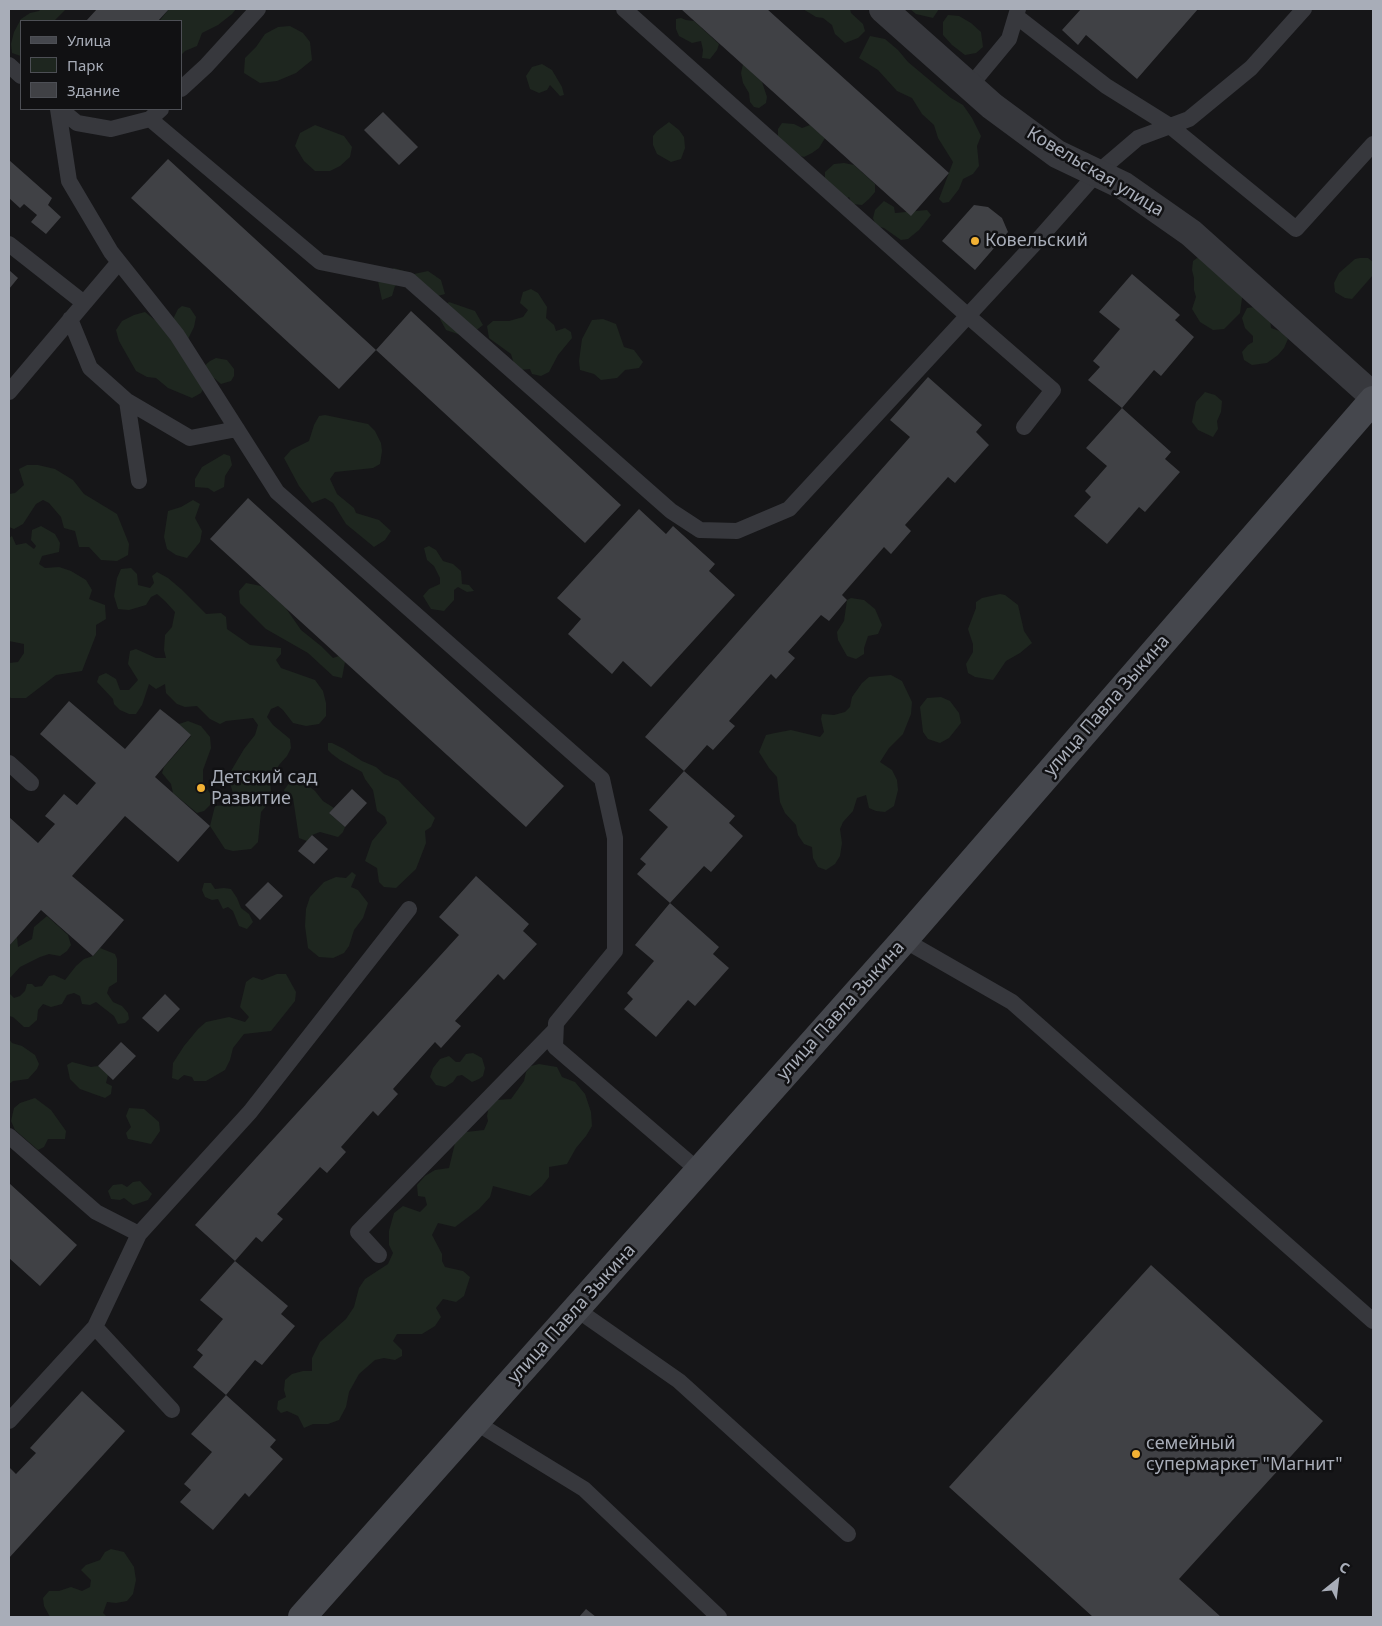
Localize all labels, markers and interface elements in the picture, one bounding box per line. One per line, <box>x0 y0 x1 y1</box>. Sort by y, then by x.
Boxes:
legend <box>20 20 182 110</box>
text: Улица <box>67 30 111 50</box>
text: Парк <box>67 55 103 75</box>
text: Здание <box>67 80 120 100</box>
street label: Ковельская улица <box>1022 123 1168 221</box>
place label: Ковельский <box>985 230 1088 252</box>
marker: Ковельский <box>969 235 981 247</box>
street label: улица Павла Зыкина <box>1040 631 1174 781</box>
place label: Детский сад Развитие <box>211 767 317 810</box>
marker: Детский сад Развитие <box>195 782 207 794</box>
street label: улица Павла Зыкина <box>773 937 909 1085</box>
street label: улица Павла Зыкина <box>504 1240 640 1388</box>
place label: семейный супермаркет "Магнит" <box>1146 1433 1343 1476</box>
marker: семейный супермаркет "Магнит" <box>1130 1448 1142 1460</box>
north arrow <box>1312 1556 1362 1606</box>
text: С <box>1336 1557 1353 1578</box>

